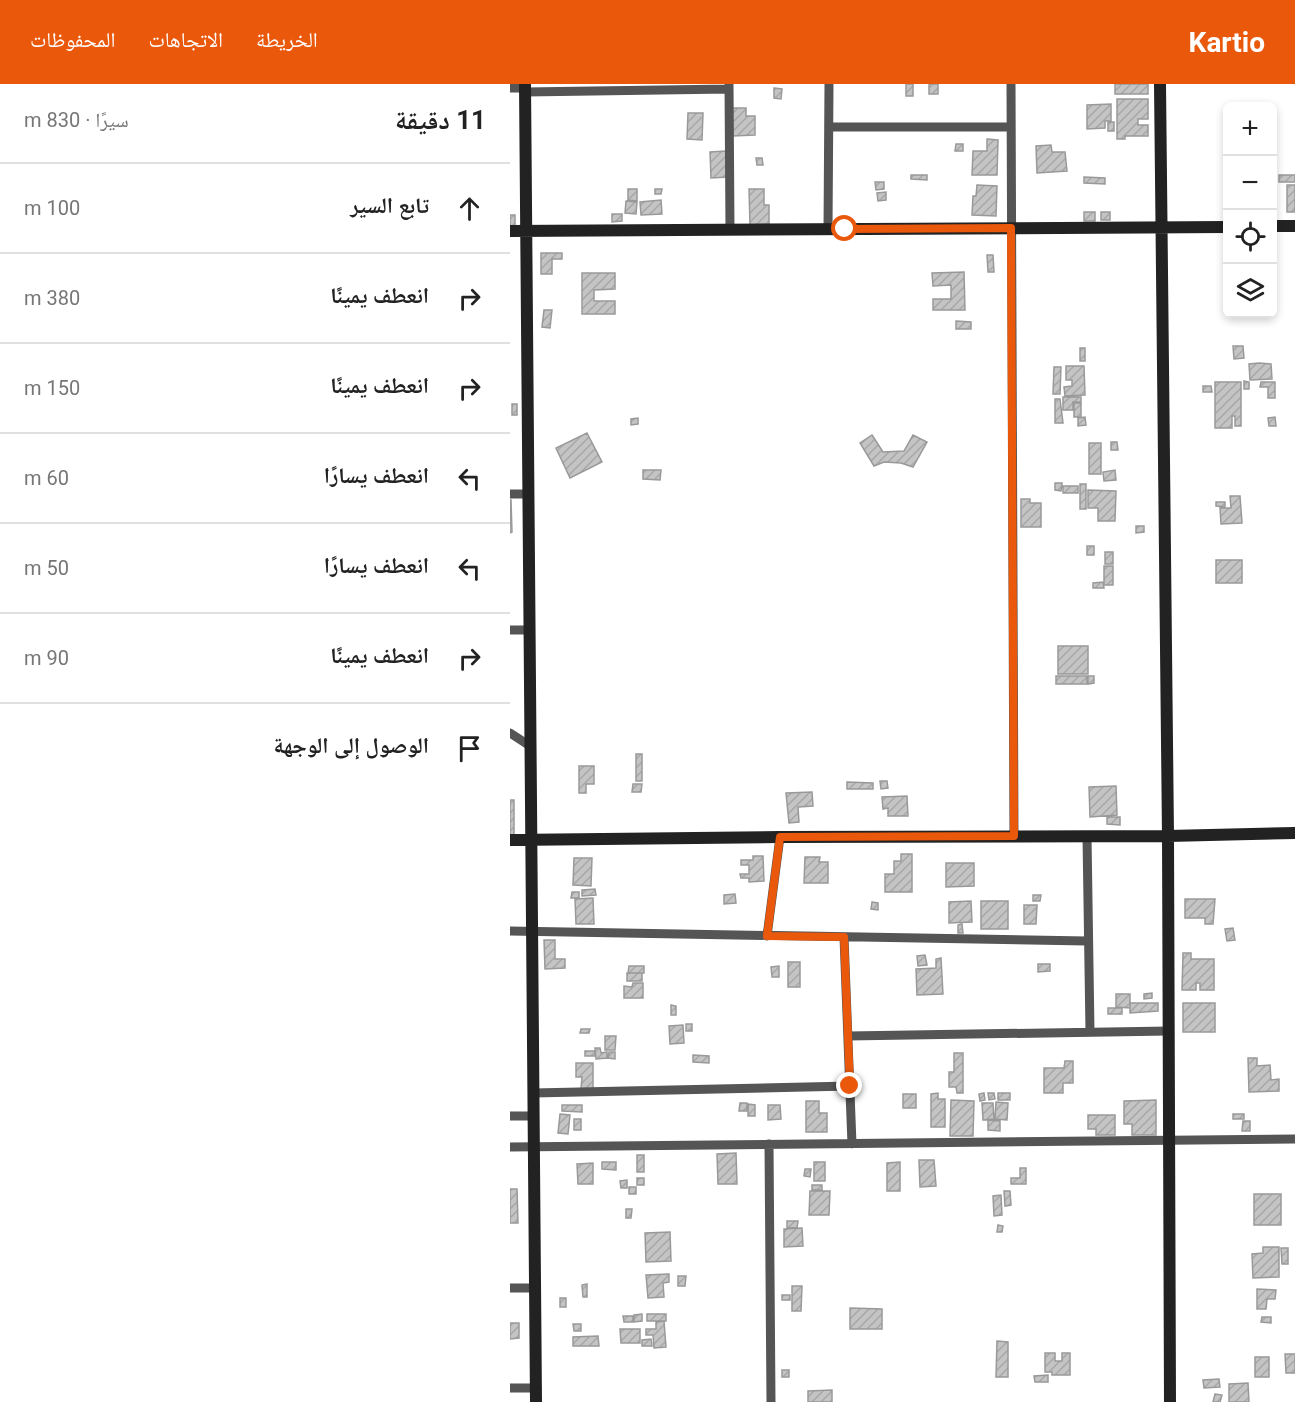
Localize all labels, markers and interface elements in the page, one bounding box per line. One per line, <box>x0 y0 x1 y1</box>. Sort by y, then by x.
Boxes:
text: Kartio <box>1189 26 1265 59</box>
text: المحفوظات <box>30 28 115 52</box>
text: الاتجاهات <box>148 28 223 52</box>
text: الخريطة <box>256 28 318 52</box>
map controls <box>1223 102 1277 318</box>
button: + <box>1223 102 1277 156</box>
text: 11 دقيقة <box>395 105 486 135</box>
text: سيرًا · 830 m <box>24 108 129 132</box>
button: − <box>1223 156 1277 210</box>
icon: ahead <box>453 192 486 225</box>
text: تابع السير <box>350 193 429 218</box>
text: 100 m <box>24 196 80 220</box>
button: locate <box>1223 210 1277 264</box>
route start <box>831 215 857 241</box>
button: layers <box>1223 264 1277 318</box>
icon: right <box>453 282 486 315</box>
text: انعطف يمينًا <box>330 283 429 308</box>
text: 380 m <box>24 286 80 310</box>
icon: right <box>453 372 486 405</box>
text: انعطف يمينًا <box>330 373 429 398</box>
text: 150 m <box>24 376 80 400</box>
icon: left <box>453 462 486 495</box>
text: انعطف يسارًا <box>324 463 429 488</box>
text: 60 m <box>24 466 69 490</box>
icon: left <box>453 552 486 585</box>
text: انعطف يسارًا <box>324 553 429 578</box>
text: 50 m <box>24 556 69 580</box>
icon: right <box>453 642 486 675</box>
text: انعطف يمينًا <box>330 643 429 668</box>
text: 90 m <box>24 646 69 670</box>
icon: arrive <box>453 732 486 765</box>
text: الوصول إلى الوجهة <box>273 733 429 758</box>
route end <box>836 1072 862 1098</box>

